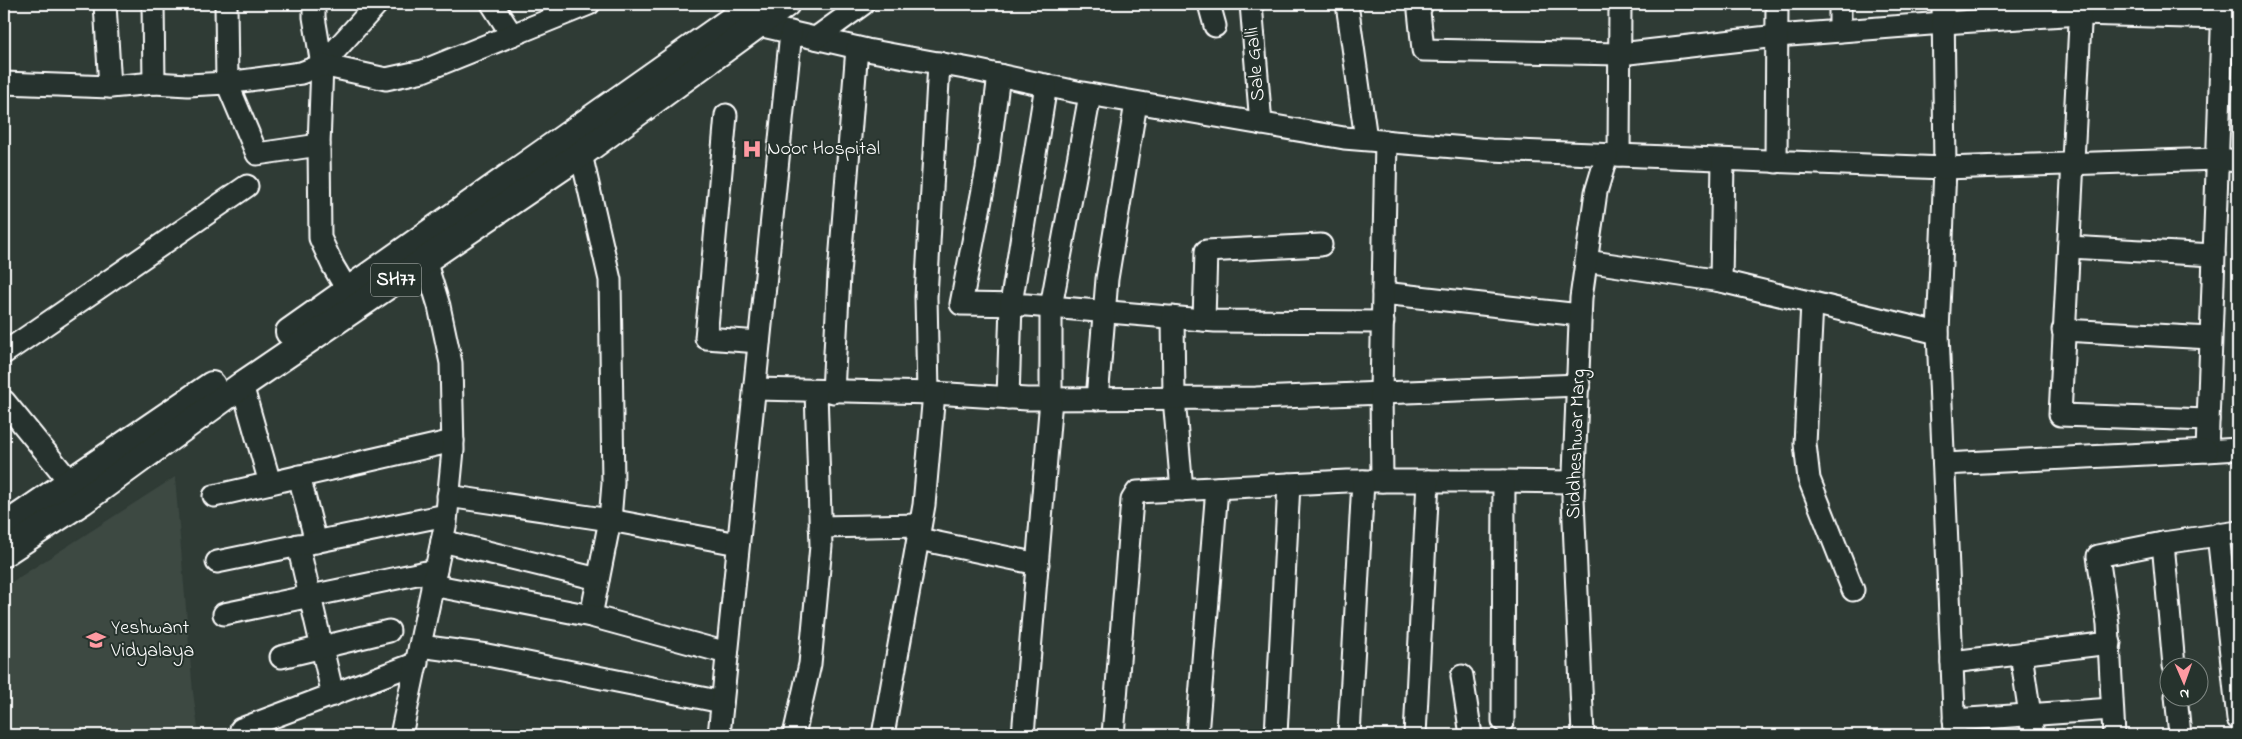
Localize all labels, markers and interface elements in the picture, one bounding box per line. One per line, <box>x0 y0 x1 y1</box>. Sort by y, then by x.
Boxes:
street label: Sale Galli <box>1238 26 1274 102</box>
place label: Noor Hospital <box>767 135 880 164</box>
hospital icon: Noor Hospital <box>741 138 763 160</box>
road number: SH77 <box>371 264 421 296</box>
street label: Siddheshwar Marg <box>1560 368 1595 520</box>
place label: Yeshwant Vidyalaya <box>110 614 194 666</box>
school or university icon: Yeshwant Vidyalaya <box>85 629 107 651</box>
north arrow <box>2160 656 2210 706</box>
text: N <box>2179 683 2189 704</box>

